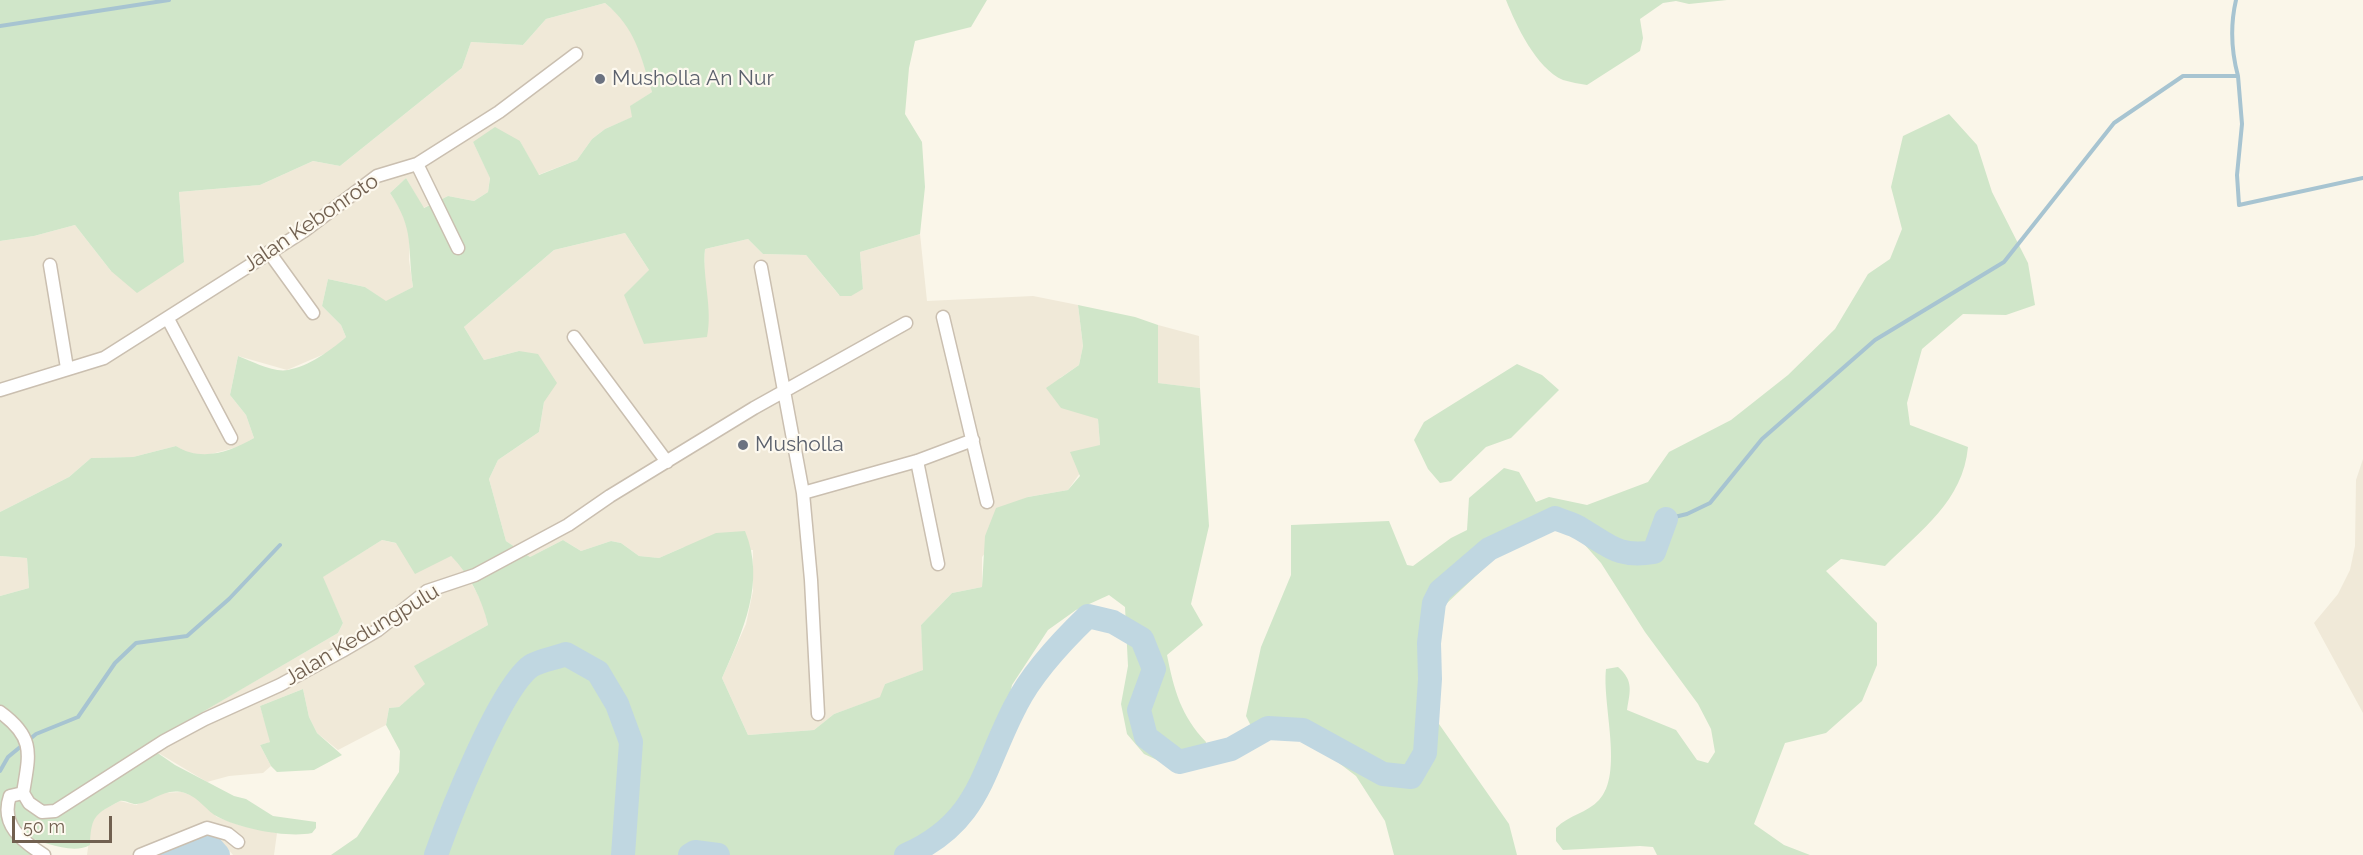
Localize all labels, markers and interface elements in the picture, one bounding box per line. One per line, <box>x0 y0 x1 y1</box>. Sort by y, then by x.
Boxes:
place label: Musholla An Nur <box>612 66 774 92</box>
marker: Musholla An Nur <box>593 72 607 86</box>
street label: Jalan Kebonroto <box>239 168 383 278</box>
place label: Musholla <box>755 432 844 458</box>
marker: Musholla <box>736 438 750 452</box>
street label: Jalan Kedungpulu <box>280 579 444 691</box>
scale bar <box>15 804 116 842</box>
text: 50 m <box>23 816 65 837</box>

